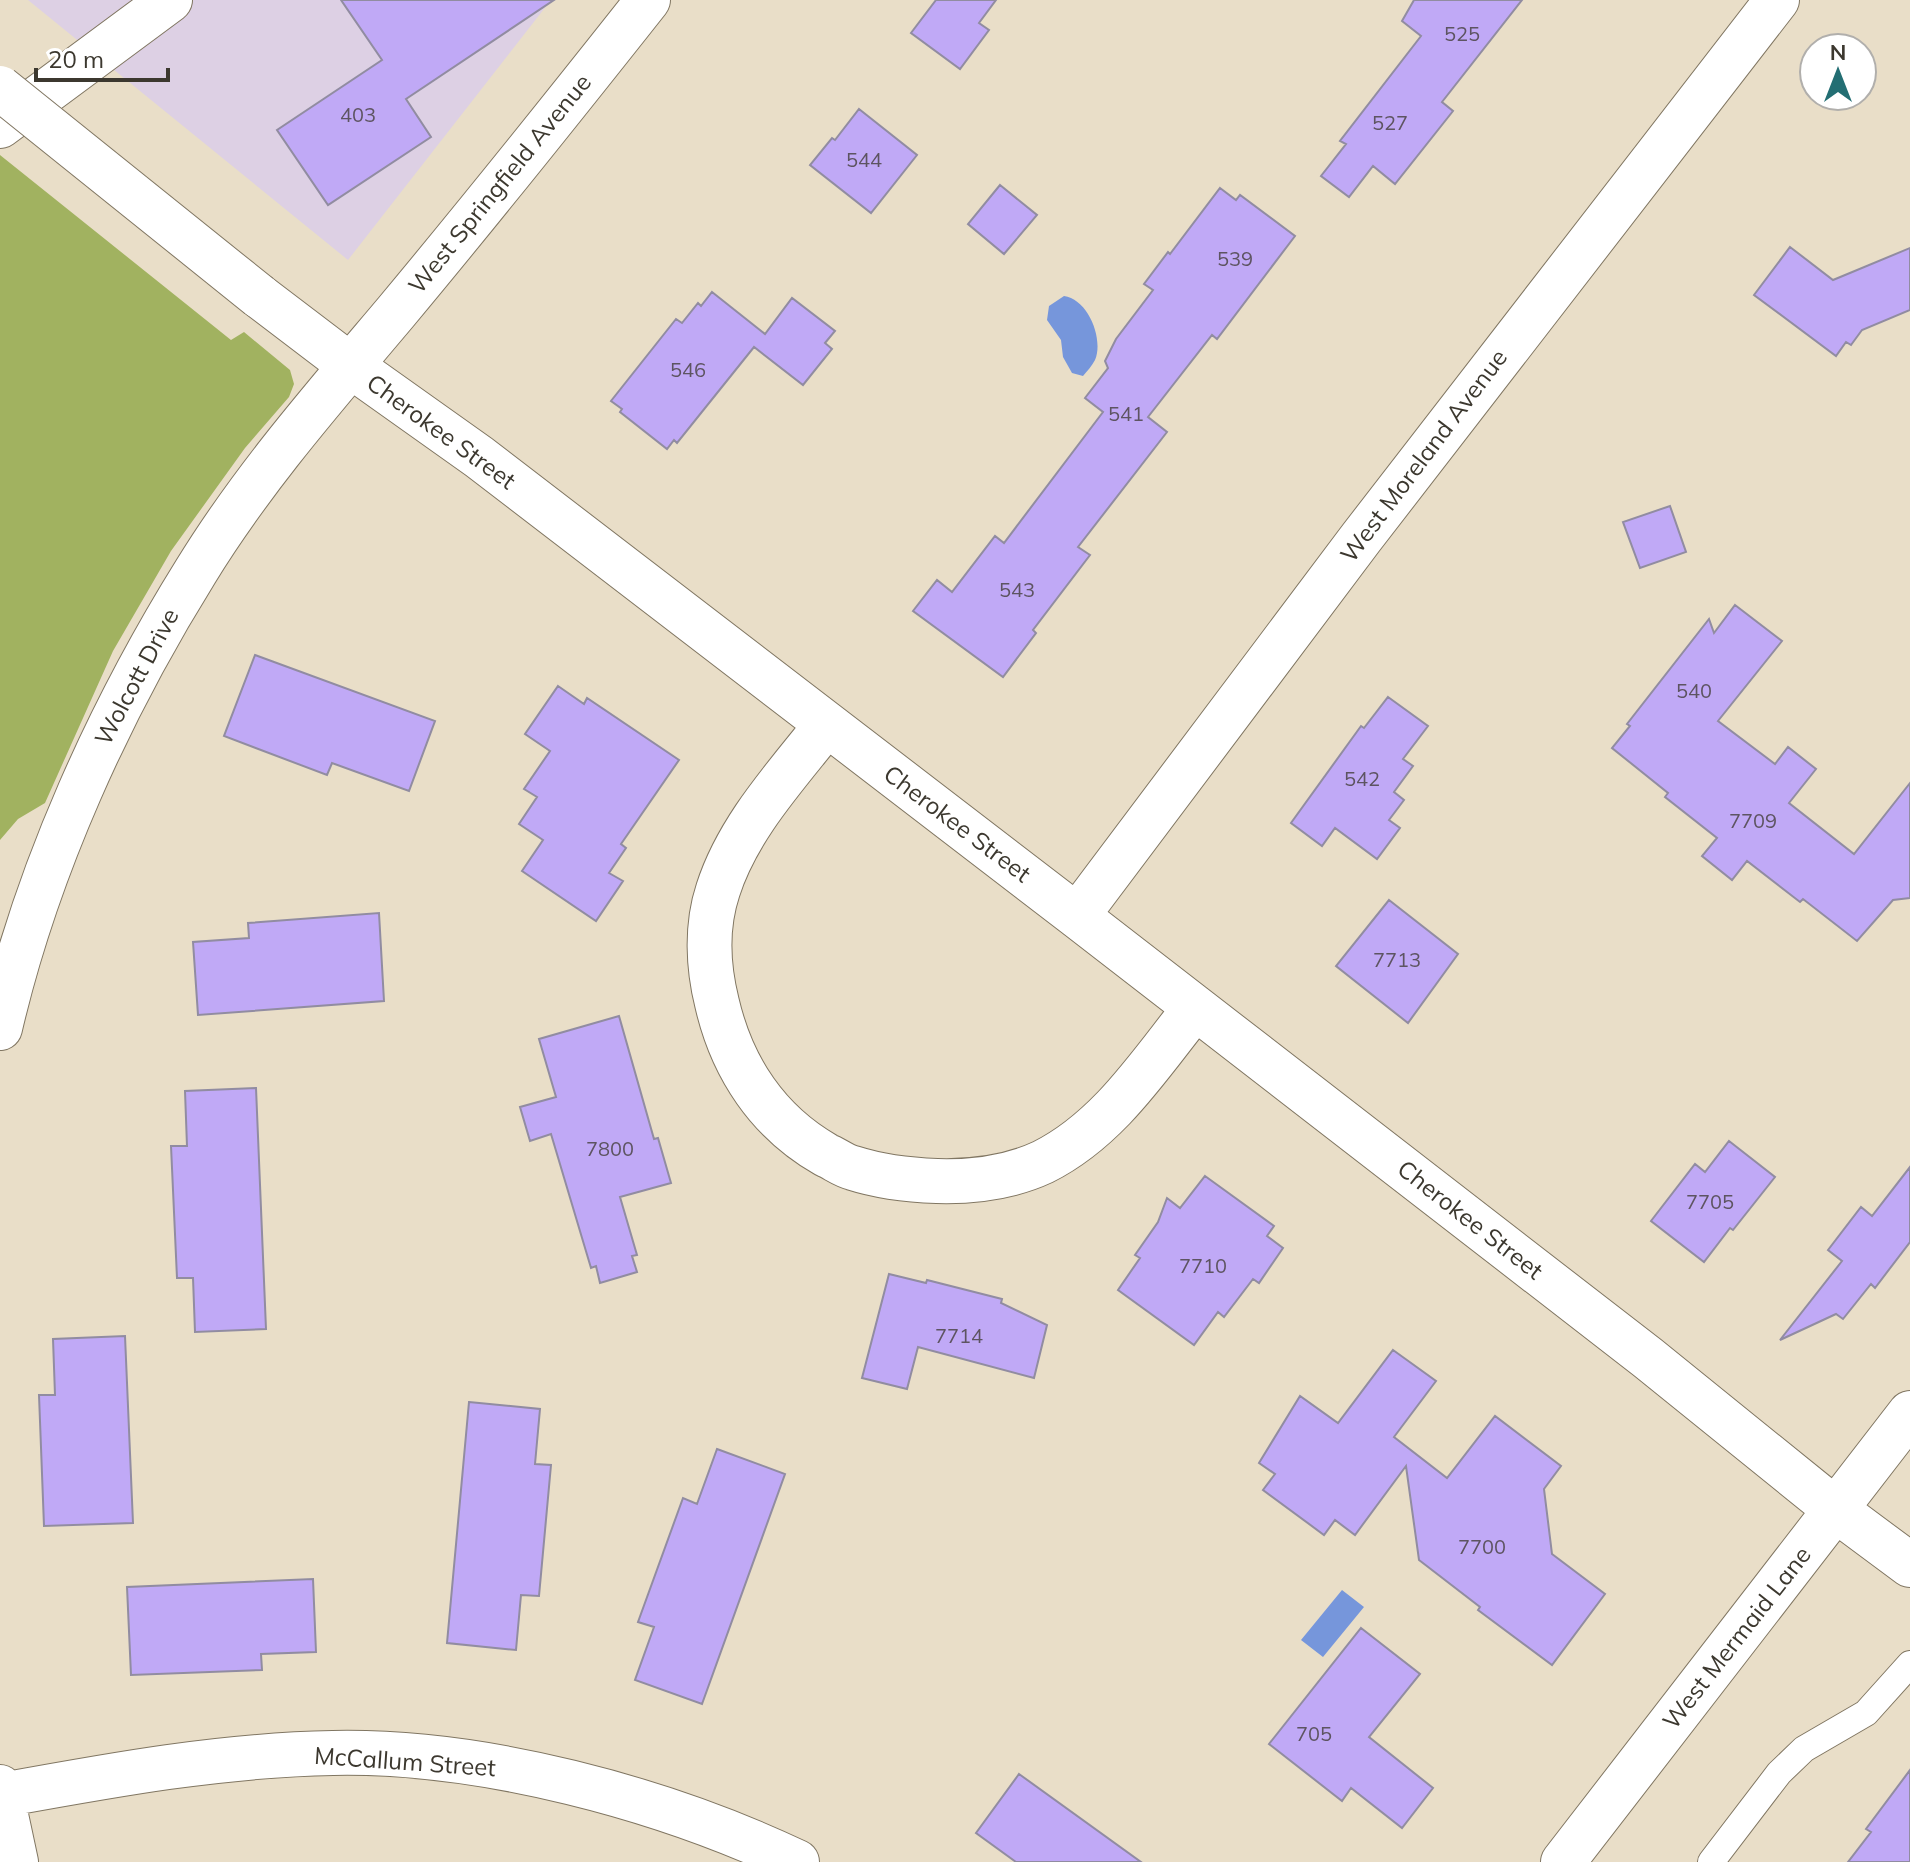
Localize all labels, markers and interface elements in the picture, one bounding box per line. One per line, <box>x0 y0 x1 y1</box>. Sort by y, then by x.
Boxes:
house number: 525 <box>1444 21 1480 46</box>
scale bar <box>36 32 168 82</box>
north arrow <box>1798 32 1878 112</box>
text: N <box>1830 38 1846 66</box>
text: 20 m <box>48 44 104 74</box>
street label: West Springfield Avenue <box>401 67 597 299</box>
house number: 403 <box>340 102 376 127</box>
house number: 527 <box>1372 110 1408 135</box>
house number: 544 <box>846 147 882 172</box>
house number: 539 <box>1217 246 1253 271</box>
street label: West Moreland Avenue <box>1333 343 1513 568</box>
house number: 546 <box>670 357 706 382</box>
street label: Cherokee Street <box>361 367 522 495</box>
house number: 541 <box>1108 401 1144 426</box>
house number: 543 <box>999 577 1035 602</box>
street label: Wolcott Drive <box>88 603 185 750</box>
house number: 540 <box>1676 678 1712 703</box>
street label: Cherokee Street <box>878 758 1037 888</box>
house number: 542 <box>1344 766 1380 791</box>
house number: 7709 <box>1729 808 1777 833</box>
house number: 7713 <box>1373 947 1421 972</box>
house number: 7800 <box>586 1136 634 1161</box>
street label: Cherokee Street <box>1392 1153 1549 1285</box>
house number: 7705 <box>1686 1189 1734 1214</box>
house number: 7710 <box>1179 1253 1227 1278</box>
house number: 7714 <box>935 1323 983 1348</box>
house number: 7700 <box>1458 1534 1506 1559</box>
street label: West Mermaid Lane <box>1656 1540 1817 1735</box>
house number: 705 <box>1296 1721 1332 1746</box>
street label: McCallum Street <box>313 1740 497 1782</box>

